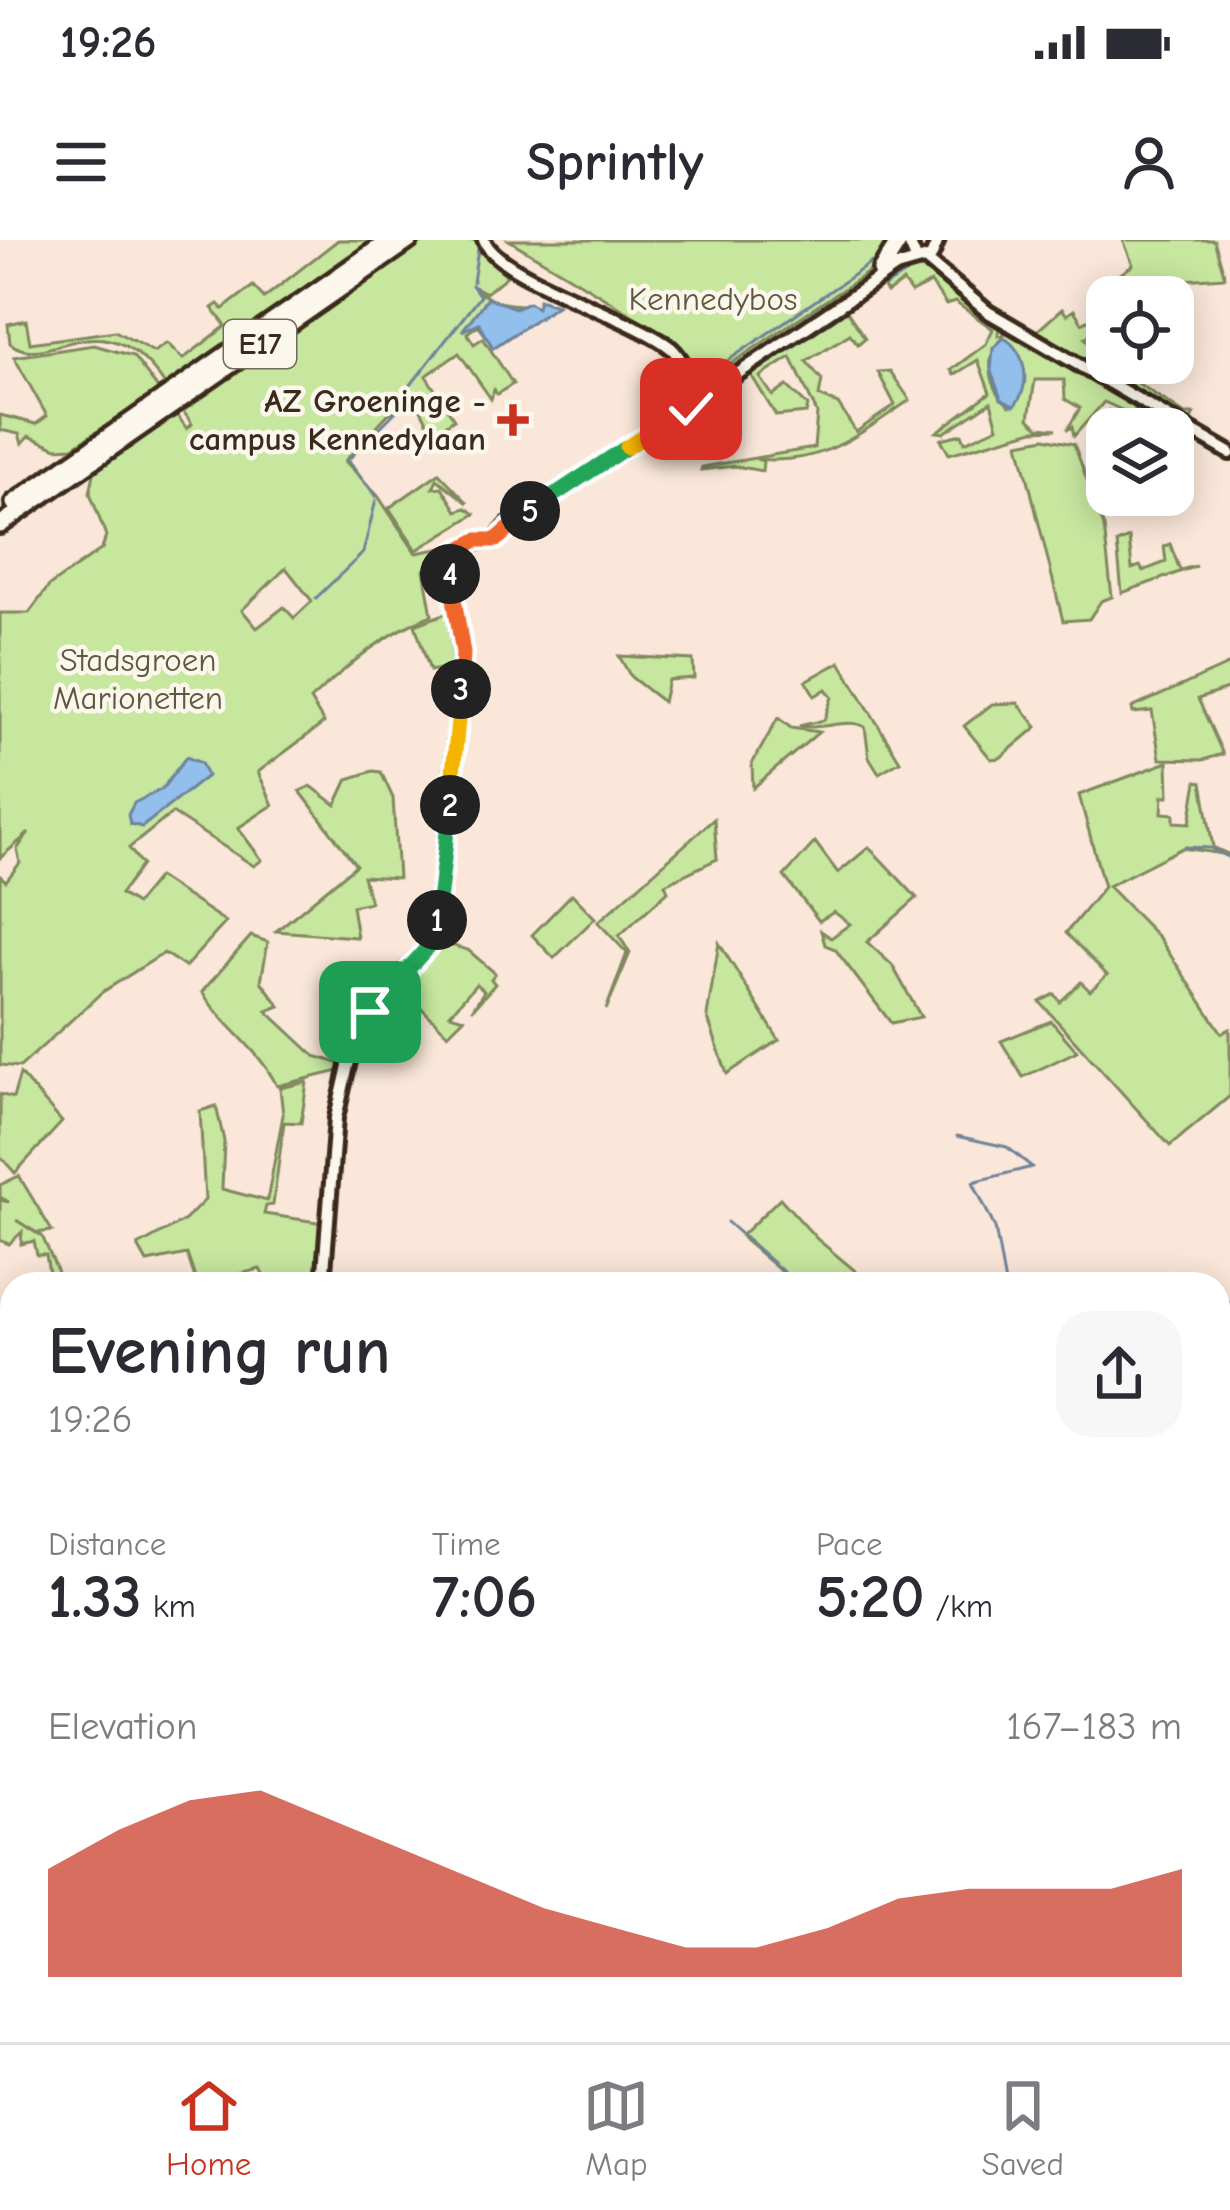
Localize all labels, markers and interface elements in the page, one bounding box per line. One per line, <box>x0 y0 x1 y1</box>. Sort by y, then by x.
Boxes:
text: 19:26 <box>60 16 156 68</box>
icon: menu <box>48 129 114 195</box>
icon: person <box>1116 129 1182 195</box>
text: Sprintly <box>526 131 704 194</box>
map controls <box>1086 276 1194 516</box>
button: locate <box>1086 276 1194 384</box>
park label: Kennedybos <box>629 280 797 318</box>
road number: E17 <box>224 320 296 368</box>
pin <box>640 358 742 460</box>
icon: check <box>658 376 724 442</box>
place label: AZ Groeninge - campus Kennedylaan <box>189 382 486 458</box>
marker: AZ Groeninge - campus Kennedylaan <box>497 404 529 436</box>
button: layers <box>1086 408 1194 516</box>
pin: 5 <box>500 481 560 541</box>
text: 5 <box>521 492 539 530</box>
pin: 4 <box>420 544 480 604</box>
text: 4 <box>442 555 458 593</box>
park label: Stadsgroen Marionetten <box>53 641 223 717</box>
pin: 3 <box>431 659 491 719</box>
text: 3 <box>453 670 469 708</box>
pin: 2 <box>420 775 480 835</box>
text: 2 <box>442 786 458 824</box>
pin: 1 <box>407 890 467 950</box>
text: 1 <box>431 901 443 939</box>
pin <box>319 961 421 1063</box>
icon: arrive <box>337 979 403 1045</box>
button: share <box>1056 1311 1182 1437</box>
text: Evening run <box>48 1314 390 1390</box>
text: 19:26 <box>48 1397 133 1442</box>
text: Distance <box>48 1525 166 1563</box>
text: Time <box>432 1525 501 1563</box>
text: Pace <box>816 1525 883 1563</box>
text: 1.33 <box>48 1563 142 1632</box>
text: 7:06 <box>432 1563 537 1632</box>
text: 5:20 <box>816 1563 924 1632</box>
text: km <box>142 1587 196 1625</box>
text: /km <box>924 1587 993 1625</box>
text: Elevation <box>48 1704 197 1749</box>
text: 167–183 m <box>1006 1704 1182 1749</box>
tab: Home <box>166 2073 251 2183</box>
tab: Map <box>583 2073 649 2183</box>
tab: Saved <box>981 2073 1064 2183</box>

